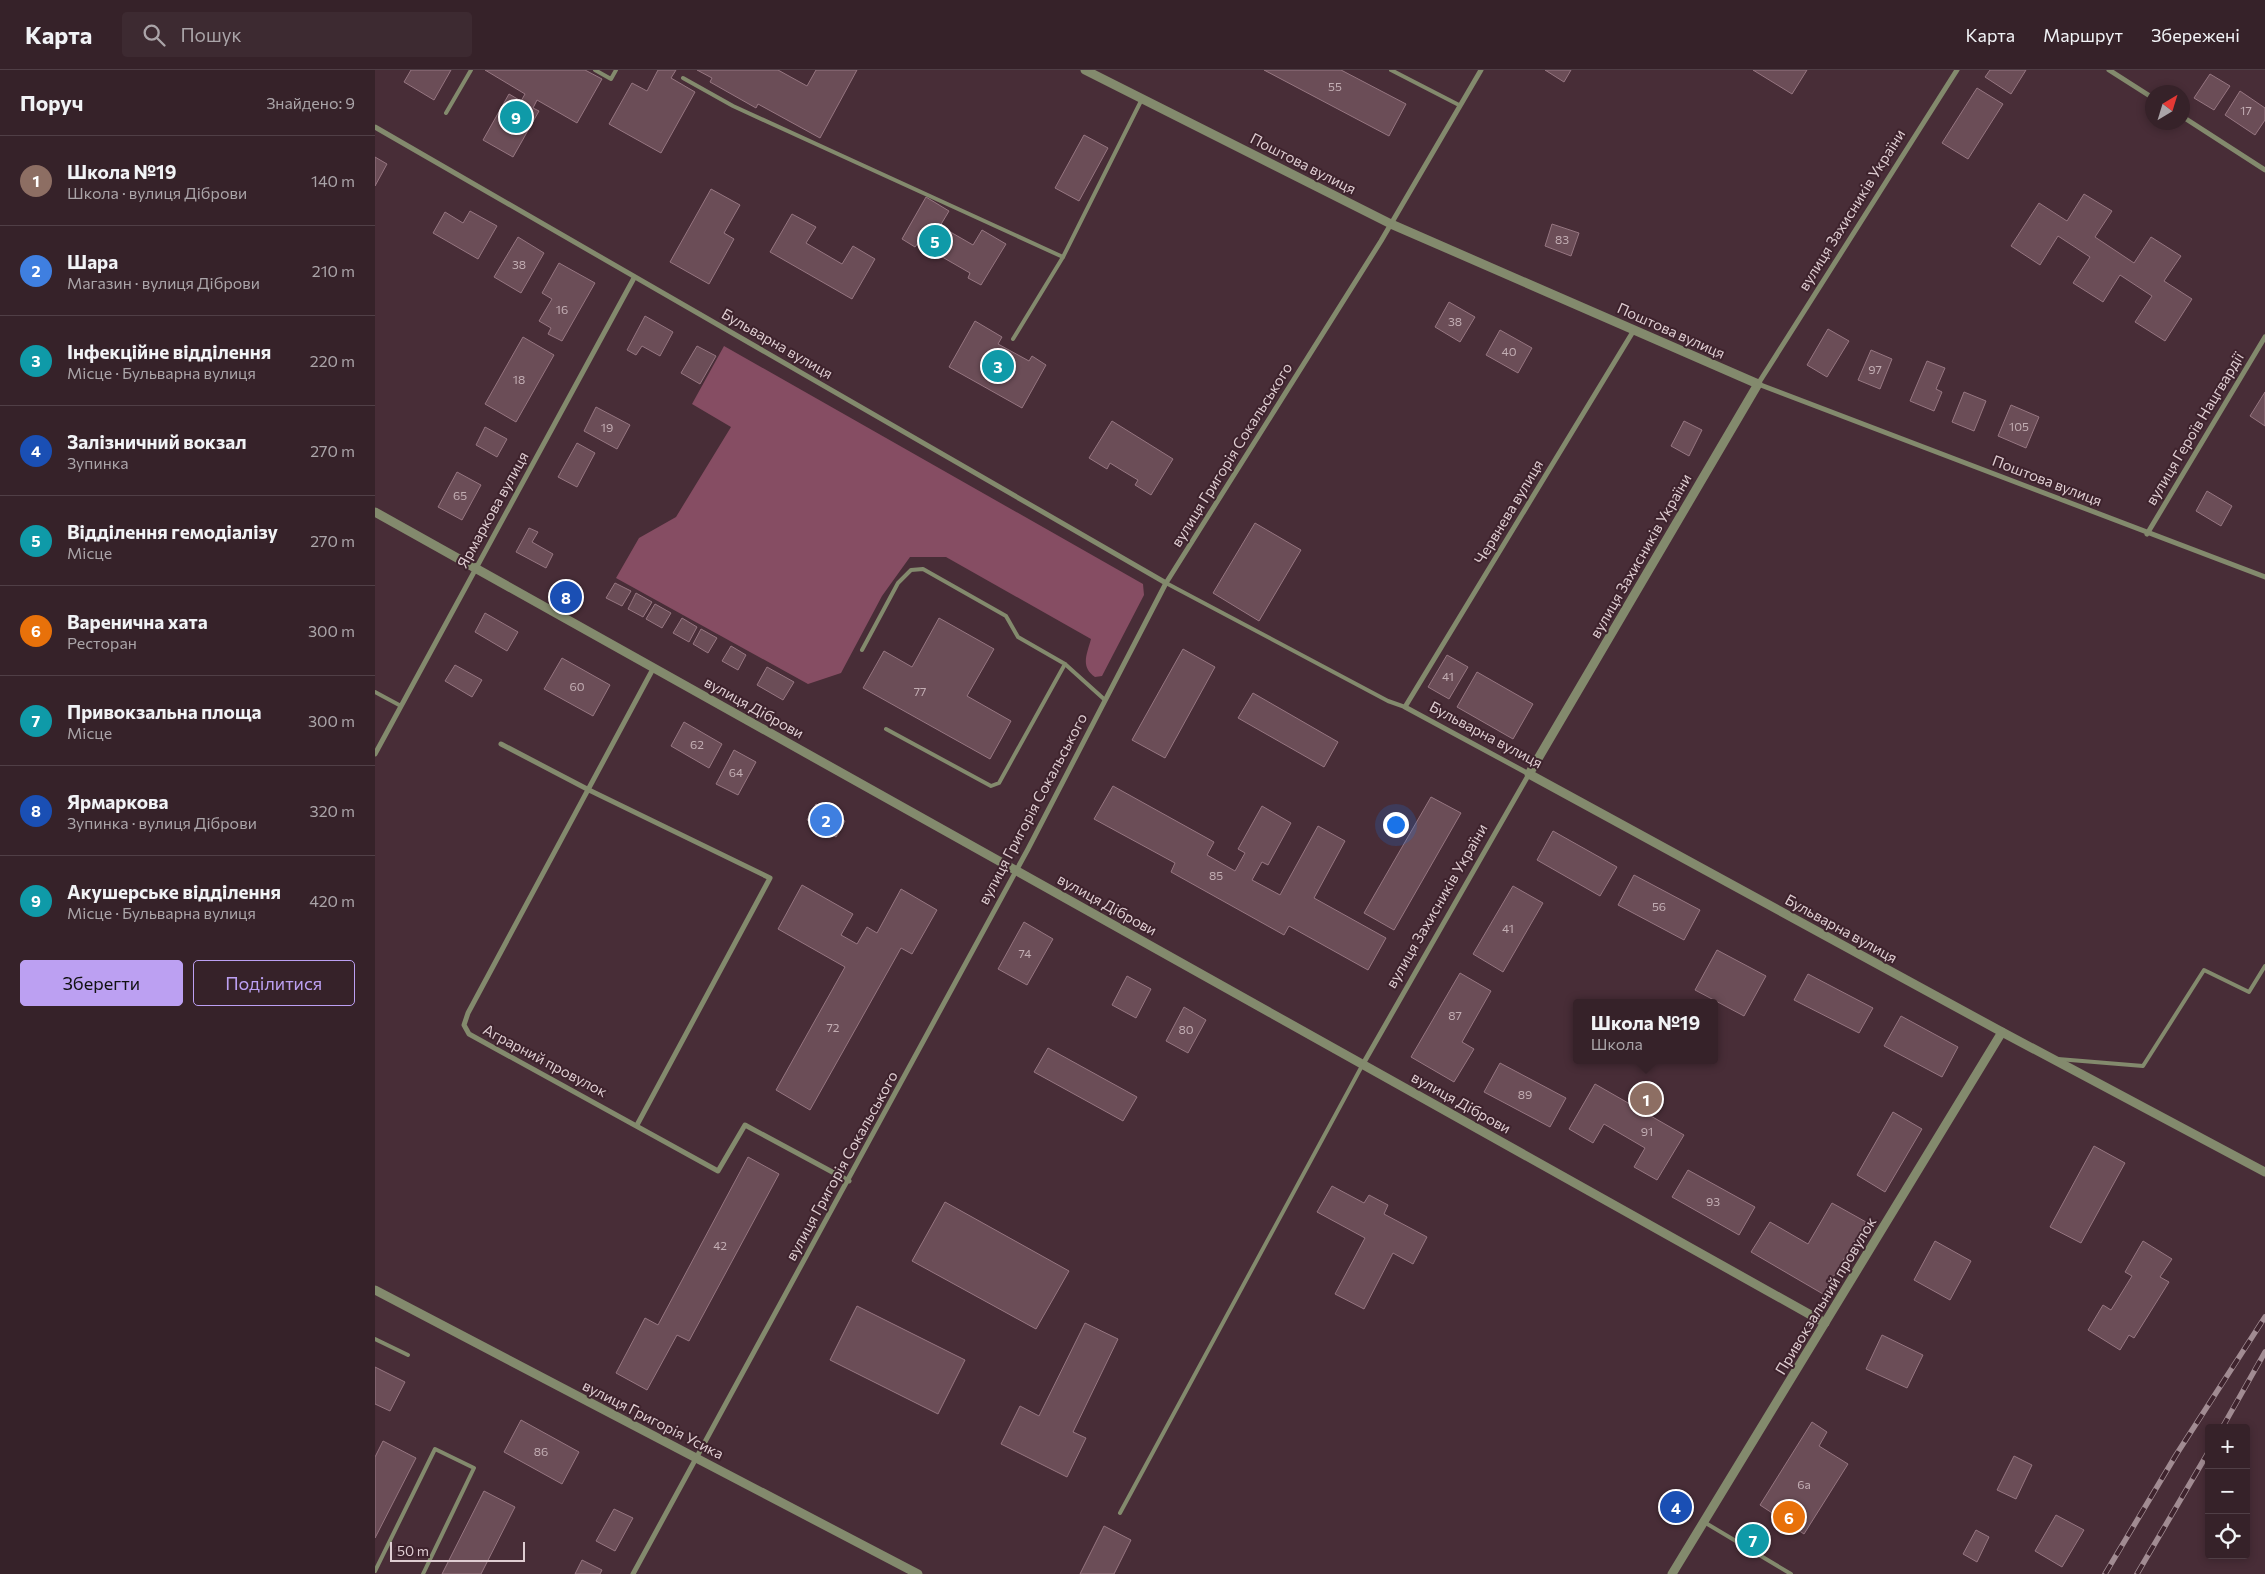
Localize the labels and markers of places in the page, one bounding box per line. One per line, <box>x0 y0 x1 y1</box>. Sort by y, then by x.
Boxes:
pin: 9 <box>500 98 532 136</box>
pin: 5 <box>919 222 951 260</box>
pin: 3 <box>982 347 1014 385</box>
pin: 8 <box>550 578 582 616</box>
pin: 2 <box>810 801 842 839</box>
pin: 1 <box>1630 1080 1662 1118</box>
pin: 4 <box>1660 1488 1692 1526</box>
pin: 6 <box>1773 1498 1805 1536</box>
pin: 7 <box>1737 1521 1769 1559</box>

